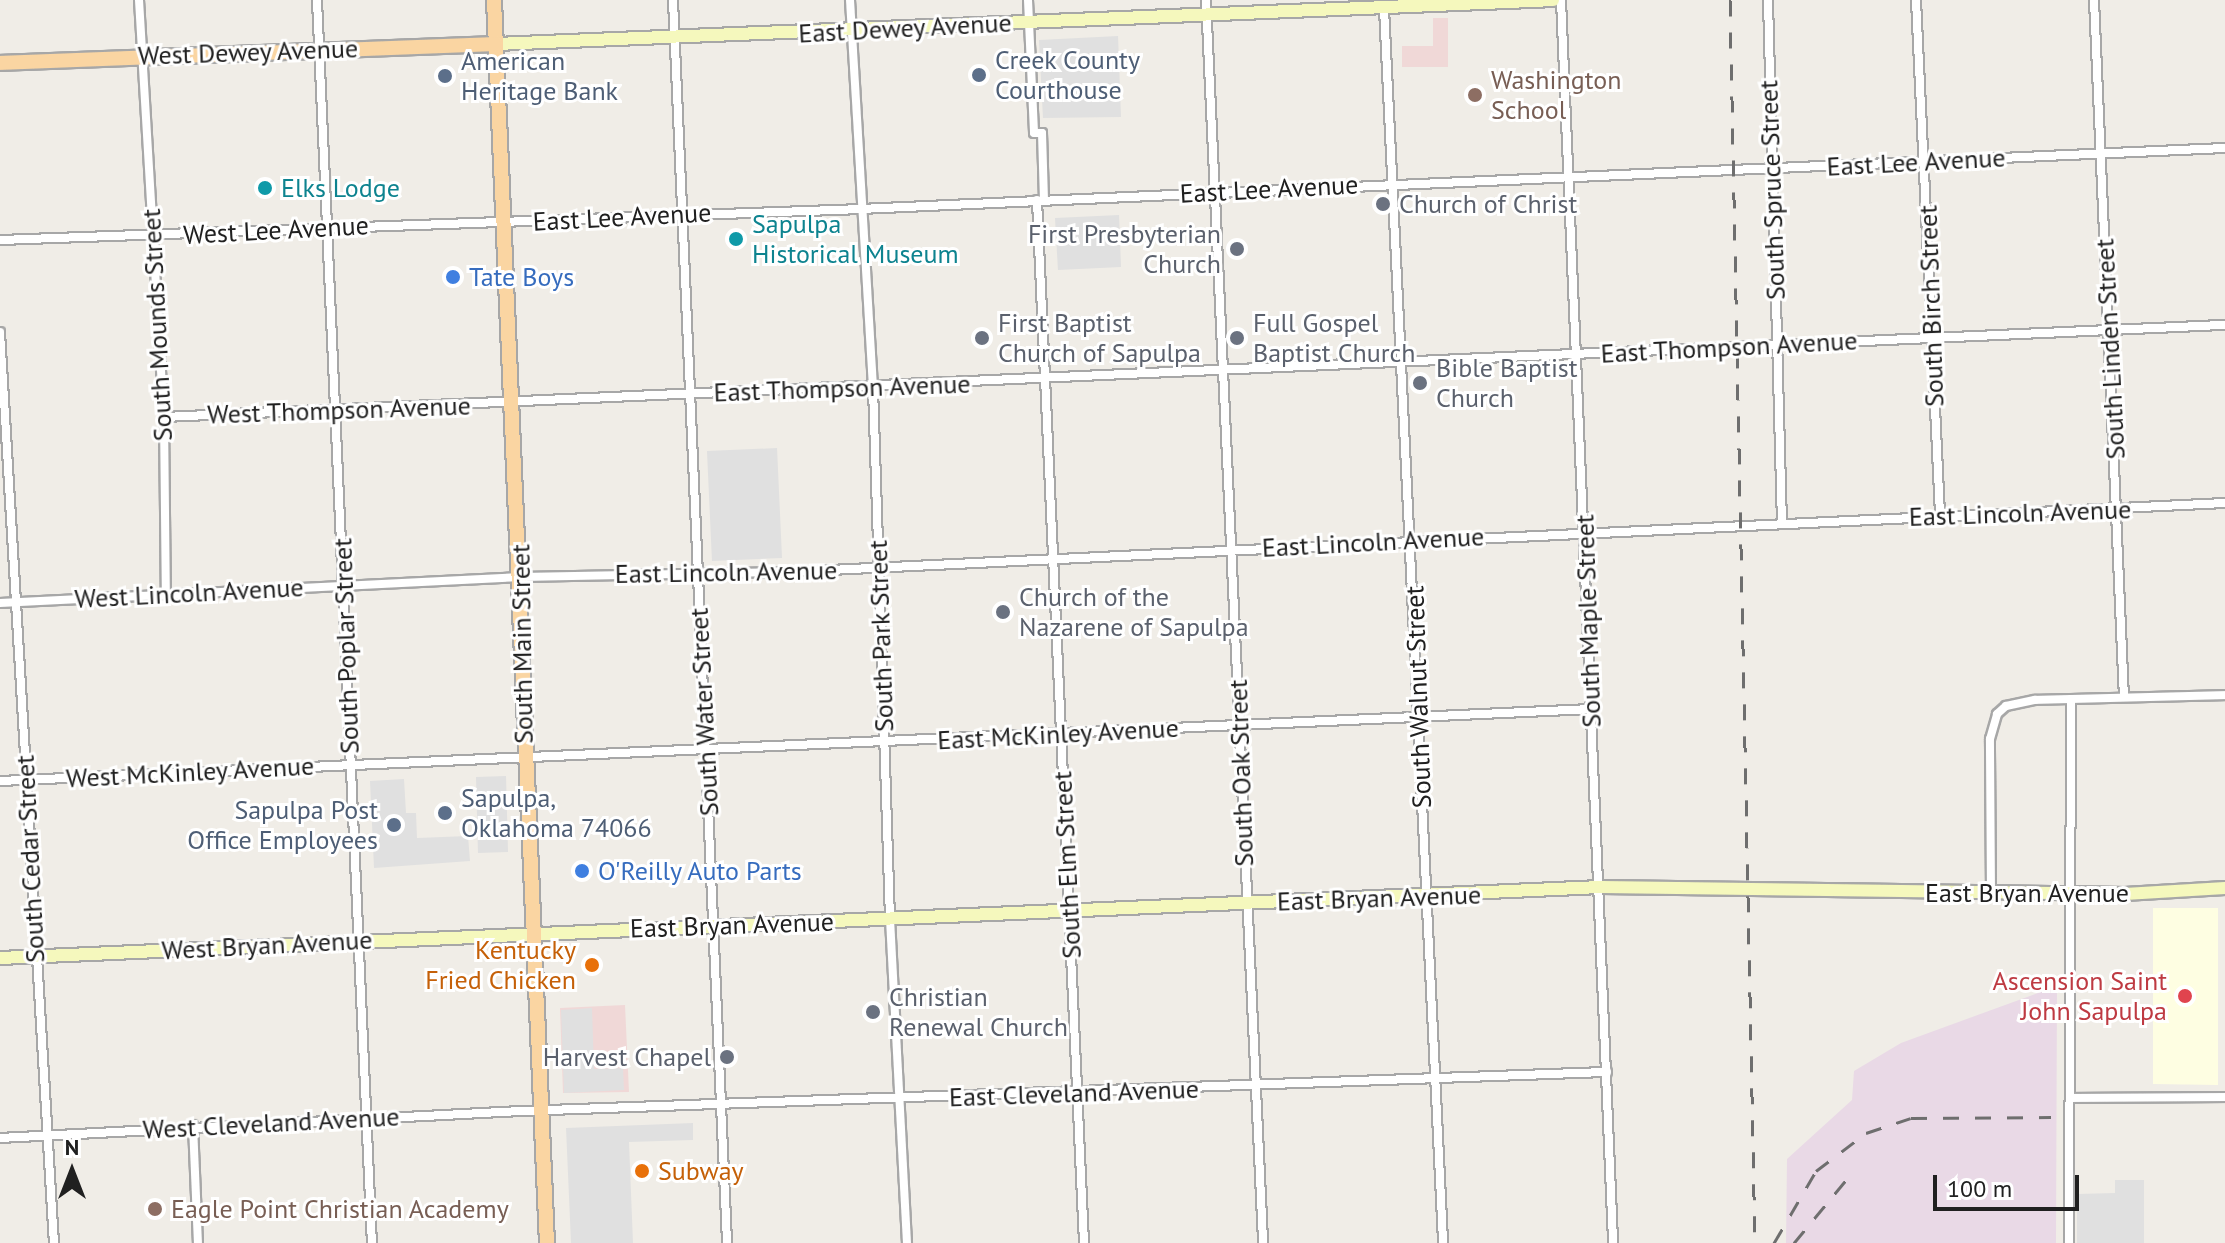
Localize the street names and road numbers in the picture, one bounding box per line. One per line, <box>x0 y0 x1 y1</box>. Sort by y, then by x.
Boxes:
street label: East Dewey Avenue <box>797 7 1013 49</box>
street label: West Dewey Avenue <box>137 33 359 71</box>
street label: South Spruce Street <box>1753 79 1791 301</box>
street label: East Lee Avenue <box>1825 142 2007 182</box>
street label: East Lee Avenue <box>1178 169 1360 209</box>
street label: East Lee Avenue <box>531 197 713 237</box>
street label: South Birch Street <box>1912 205 1950 407</box>
street label: South Mounds Street <box>135 208 179 442</box>
street label: West Lee Avenue <box>182 210 370 250</box>
street label: South Linden Street <box>2089 238 2131 460</box>
street label: East Thompson Avenue <box>1599 325 1859 369</box>
street label: East Thompson Avenue <box>712 368 972 408</box>
street label: West Thompson Avenue <box>206 390 472 430</box>
street label: East Lincoln Avenue <box>1908 494 2132 532</box>
street label: South Maple Street <box>1569 514 1607 728</box>
street label: East Lincoln Avenue <box>1261 521 1485 563</box>
street label: South Poplar Street <box>327 538 365 754</box>
street label: South Park Street <box>862 539 900 733</box>
street label: South Main Street <box>505 544 539 744</box>
street label: East Lincoln Avenue <box>614 554 838 590</box>
street label: West Lincoln Avenue <box>73 571 305 615</box>
street label: South Walnut Street <box>1399 585 1437 809</box>
street label: South Water Street <box>683 607 725 817</box>
street label: South Oak Street <box>1222 678 1260 868</box>
street label: East McKinley Avenue <box>936 712 1180 756</box>
street label: West McKinley Avenue <box>64 750 316 794</box>
street label: South Cedar Street <box>9 754 51 964</box>
street label: South Elm Street <box>1047 770 1087 960</box>
street label: East Bryan Avenue <box>1925 877 2129 909</box>
street label: East Bryan Avenue <box>1276 879 1482 917</box>
street label: East Bryan Avenue <box>629 906 835 944</box>
street label: West Bryan Avenue <box>160 924 374 966</box>
street label: East Cleveland Avenue <box>948 1073 1200 1113</box>
street label: West Cleveland Avenue <box>142 1101 400 1145</box>

